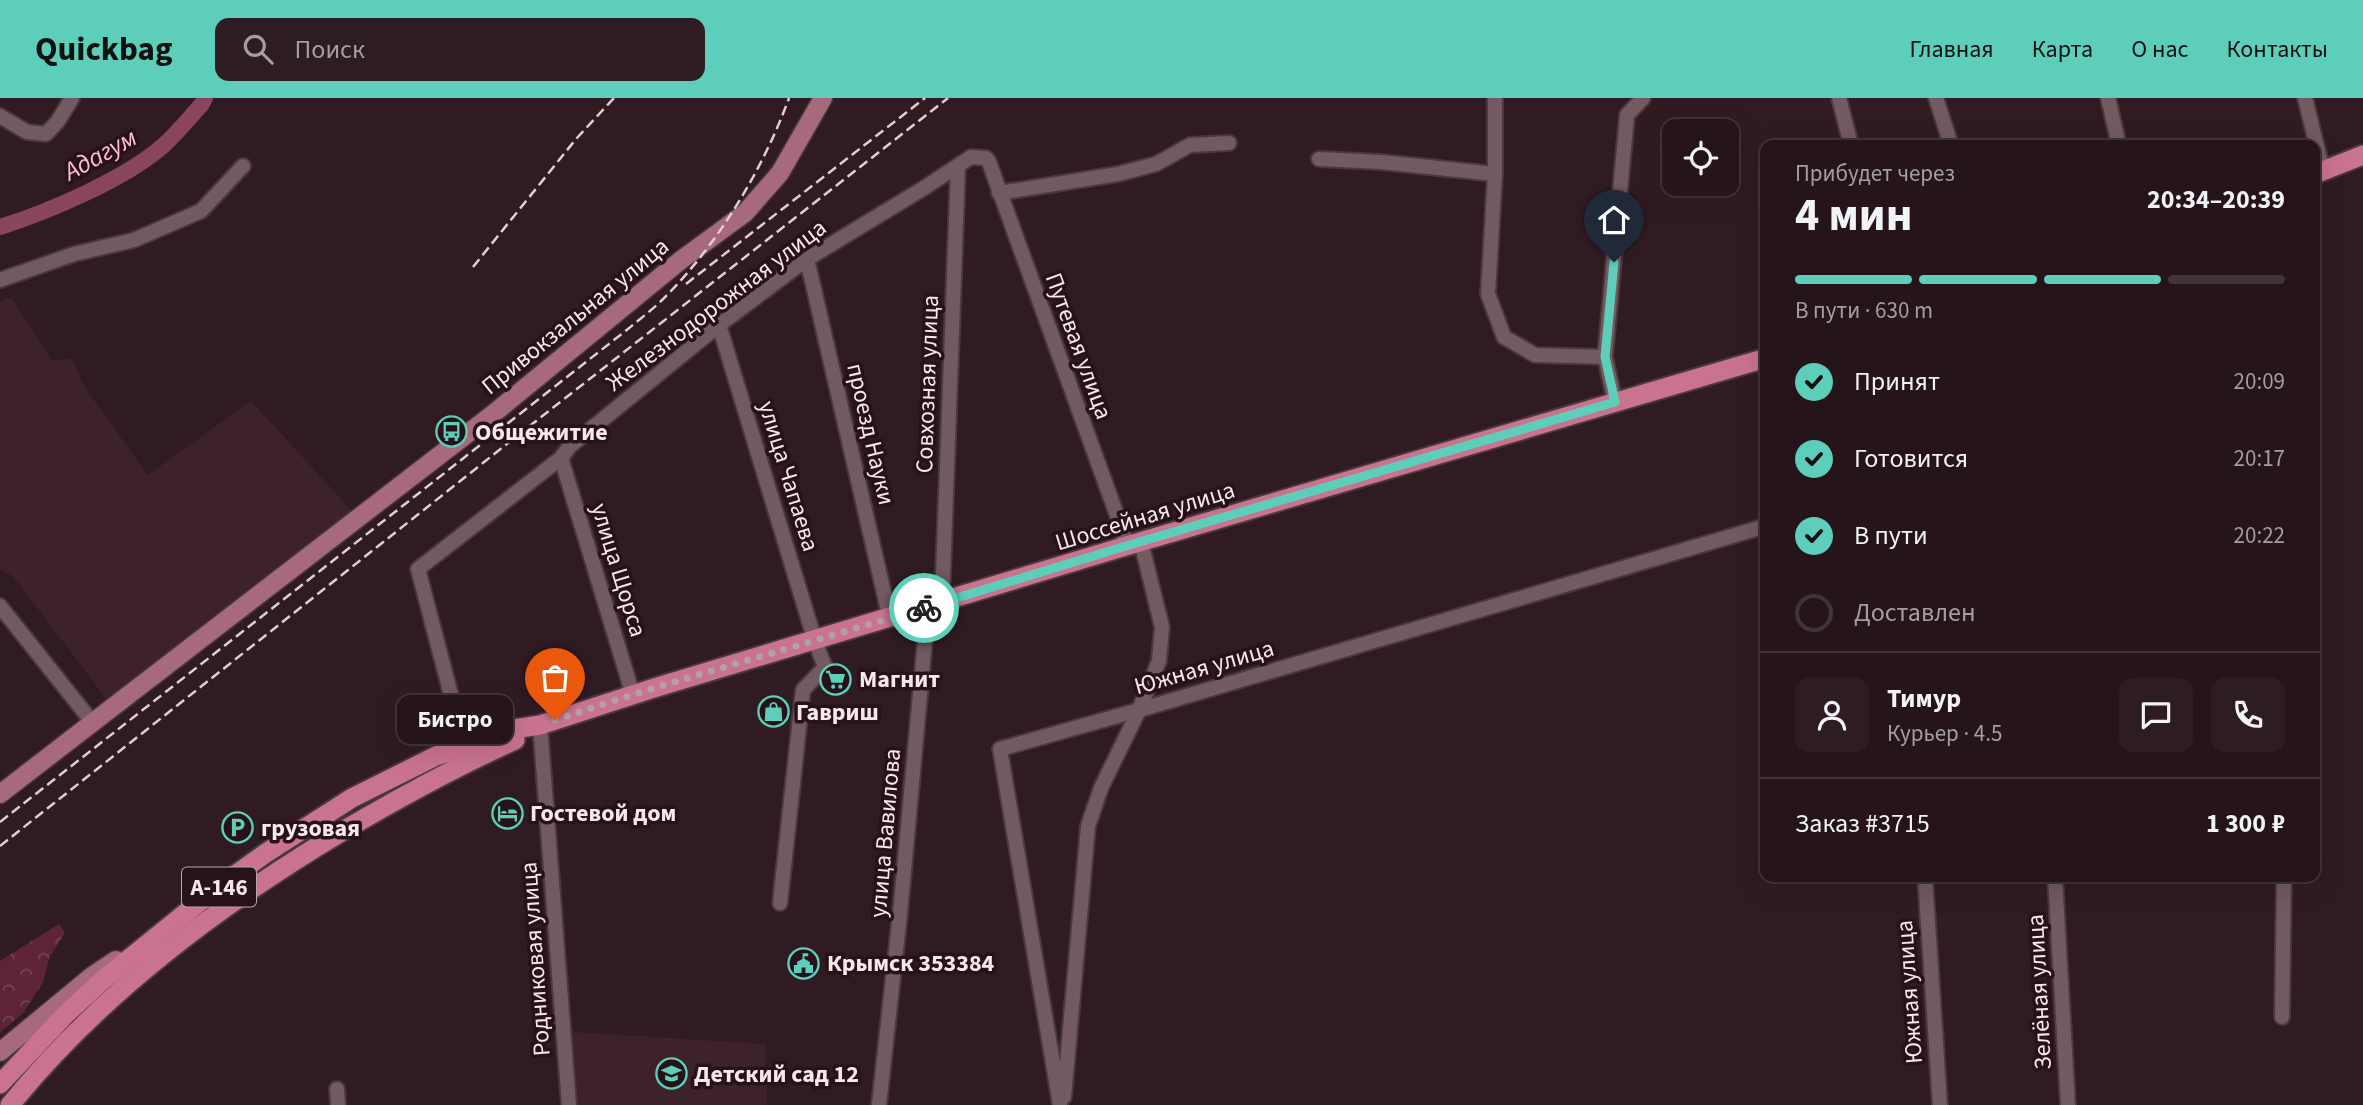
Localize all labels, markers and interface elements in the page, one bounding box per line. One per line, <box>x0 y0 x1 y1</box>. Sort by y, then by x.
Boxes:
search box <box>215 18 705 81</box>
text: Quickbag <box>35 26 173 73</box>
icon: search <box>239 30 277 68</box>
text: Поиск <box>295 31 365 68</box>
text: Главная <box>1909 32 1994 67</box>
text: Карта <box>2032 32 2093 67</box>
text: О нас <box>2131 32 2188 67</box>
text: Контакты <box>2226 32 2328 67</box>
water label: Адагум <box>55 119 144 191</box>
map controls <box>1662 119 1739 196</box>
button: locate <box>1662 119 1739 196</box>
text: Прибудет через <box>1795 157 1955 190</box>
text: 20:34–20:39 <box>2147 181 2285 218</box>
text: 4 мин <box>1795 183 1912 248</box>
pin <box>1584 190 1644 262</box>
icon: home <box>1595 201 1633 239</box>
street label: Железнодорожная улица <box>599 211 834 400</box>
street label: Привокзальная улица <box>474 230 677 403</box>
street label: Путевая улица <box>1036 268 1121 424</box>
street label: Совхозная улица <box>907 294 948 474</box>
text: В пути · 630 m <box>1795 294 1933 327</box>
street label: проезд Науки <box>837 360 904 508</box>
icon: check <box>1795 363 1833 401</box>
text: Принят <box>1854 363 1940 400</box>
text: 20:09 <box>2234 365 2285 398</box>
street label: улица Чапаева <box>749 397 828 556</box>
bus stop icon: Общежитие <box>435 415 469 449</box>
place label: Общежитие <box>475 415 608 450</box>
icon: check <box>1795 440 1833 478</box>
text: Готовится <box>1854 440 1968 477</box>
text: 20:17 <box>2234 442 2285 475</box>
street label: Шоссейная улица <box>1051 473 1239 560</box>
street label: улица Щорса <box>582 499 655 641</box>
icon: check <box>1795 517 1833 555</box>
text: В пути <box>1854 517 1928 554</box>
text: 20:22 <box>2234 519 2285 552</box>
courier <box>889 573 959 643</box>
icon: bike <box>905 589 943 627</box>
text: Доставлен <box>1854 594 1976 631</box>
street label: Южная улица <box>1130 631 1278 704</box>
pin <box>525 648 585 720</box>
icon: bag <box>536 659 574 697</box>
supermarket icon: Магнит <box>819 662 853 696</box>
place label: Магнит <box>859 662 940 697</box>
button: person <box>1795 678 1869 752</box>
button: chat <box>2119 678 2193 752</box>
button: phone <box>2211 678 2285 752</box>
text: Тимур <box>1887 680 1961 717</box>
shop icon: Гавриш <box>756 695 790 729</box>
place label: Гавриш <box>796 695 879 730</box>
callout: Бистро <box>398 696 513 744</box>
text: Бистро <box>418 703 492 736</box>
text: Курьер · 4.5 <box>1887 717 2002 750</box>
street label: улица Вавилова <box>861 747 910 919</box>
hotel icon: Гостевой дом <box>490 796 524 830</box>
place label: Гостевой дом <box>530 796 676 831</box>
text: Заказ #3715 <box>1795 805 1930 842</box>
text: 1 300 ₽ <box>2206 805 2285 842</box>
parking icon: грузовая <box>221 811 255 845</box>
place label: грузовая <box>261 811 360 846</box>
street label: Родниковая улица <box>511 861 560 1057</box>
road number: А-146 <box>182 867 256 906</box>
street label: Зелёная улица <box>2018 913 2061 1070</box>
street label: Южная улица <box>1887 919 1932 1065</box>
public building icon: Крымск 353384 <box>787 946 821 980</box>
place label: Крымск 353384 <box>827 946 995 981</box>
school or university icon: Детский сад 12 <box>654 1057 688 1091</box>
place label: Детский сад 12 <box>694 1057 859 1092</box>

